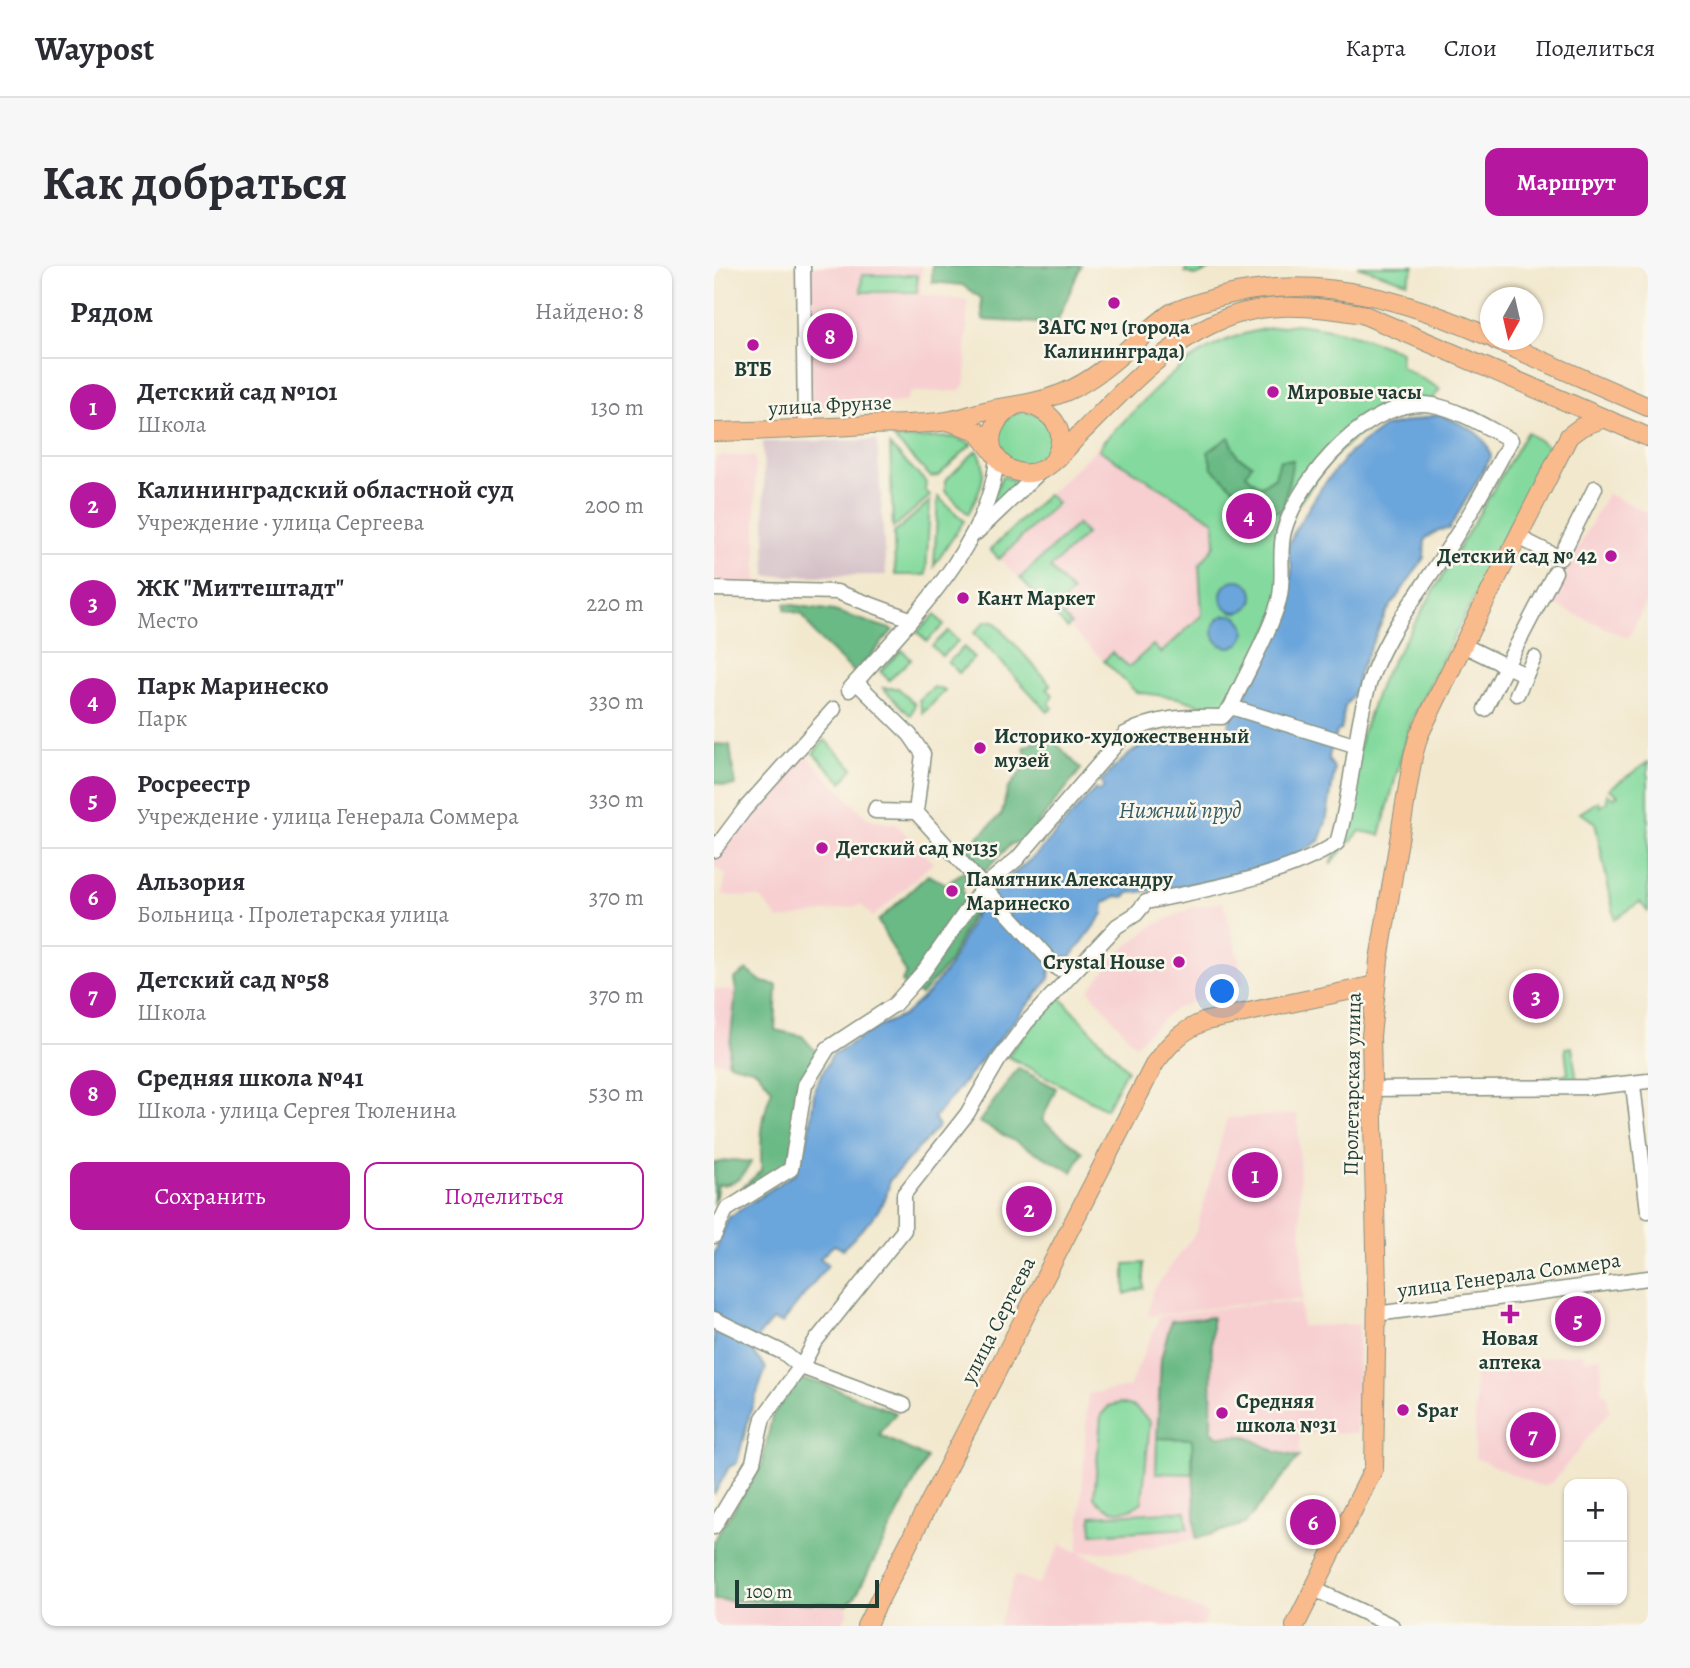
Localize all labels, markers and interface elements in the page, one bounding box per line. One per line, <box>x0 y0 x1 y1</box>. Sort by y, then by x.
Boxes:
text: Waypost <box>35 26 154 71</box>
text: Карта <box>1345 32 1406 64</box>
text: Слои <box>1444 32 1497 64</box>
text: Поделиться <box>1535 32 1655 64</box>
button: Маршрут <box>1485 148 1648 216</box>
text: Как добраться <box>42 149 348 216</box>
north arrow <box>1480 287 1543 350</box>
text: Рядом <box>70 292 153 332</box>
marker: ЗАГС №1 (города Калининграда) <box>1106 295 1122 311</box>
text: Найдено: 8 <box>535 296 644 327</box>
pin: 8 <box>807 310 853 362</box>
place label: ЗАГС №1 (города Калининграда) <box>1038 313 1190 365</box>
marker: ВТБ <box>745 337 761 353</box>
place label: ВТБ <box>734 355 772 383</box>
text: Детский сад №101 <box>137 374 338 409</box>
place label: Мировые часы <box>1287 378 1422 406</box>
marker: Мировые часы <box>1265 384 1281 400</box>
street label: улица Фрунзе <box>767 388 892 422</box>
text: 1 <box>89 392 97 423</box>
text: 130 m <box>591 392 644 423</box>
text: Школа <box>137 409 206 440</box>
text: Калининградский областной суд <box>137 472 514 507</box>
text: 2 <box>87 490 99 521</box>
text: 200 m <box>585 490 644 521</box>
pin: 4 <box>1226 490 1272 542</box>
text: Учреждение · улица Сергеева <box>137 507 424 538</box>
place label: Детский сад № 42 <box>1437 542 1597 570</box>
marker: Детский сад № 42 <box>1603 548 1619 564</box>
text: ЖК "Миттештадт" <box>137 570 344 605</box>
place label: Кант Маркет <box>977 584 1096 612</box>
text: 3 <box>88 588 98 619</box>
text: 220 m <box>586 588 644 619</box>
marker: Кант Маркет <box>955 590 971 606</box>
text: Место <box>137 605 198 636</box>
text: Парк Маринеско <box>137 668 329 703</box>
text: 4 <box>88 686 98 717</box>
text: 330 m <box>589 686 644 717</box>
text: Парк <box>137 703 188 734</box>
place label: Историко-художественный музей <box>994 722 1249 774</box>
marker: Историко-художественный музей <box>972 740 988 756</box>
text: Росрeeстр <box>137 766 250 801</box>
text: 5 <box>88 784 98 815</box>
text: 330 m <box>589 784 644 815</box>
water label: Нижний пруд <box>1119 795 1241 826</box>
text: Учреждение · улица Генерала Соммера <box>137 801 519 832</box>
place label: Детский сад №135 <box>836 834 998 862</box>
marker: Детский сад №135 <box>814 840 830 856</box>
text: Альзория <box>137 864 245 899</box>
place label: Памятник Александру Маринеско <box>966 865 1174 917</box>
text: 6 <box>88 882 98 913</box>
text: 370 m <box>589 882 644 913</box>
marker: Памятник Александру Маринеско <box>944 883 960 899</box>
text: Больница · Пролетарская улица <box>137 899 449 930</box>
place label: Crystal House <box>1043 948 1165 976</box>
marker: Crystal House <box>1171 954 1187 970</box>
text: Детский сад №58 <box>137 962 330 997</box>
pin: 3 <box>1513 970 1559 1022</box>
your location <box>1205 974 1239 1008</box>
text: 7 <box>88 980 98 1011</box>
text: 370 m <box>589 980 644 1011</box>
street label: Пролетарская улица <box>1336 992 1368 1176</box>
text: Школа <box>137 997 206 1028</box>
text: Средняя школа №41 <box>137 1060 364 1095</box>
text: 8 <box>87 1078 99 1109</box>
text: 530 m <box>589 1078 644 1109</box>
text: Школа · улица Сергея Тюленина <box>137 1095 457 1126</box>
pin: 1 <box>1232 1149 1278 1201</box>
button: Сохранить <box>70 1162 350 1230</box>
button: Поделиться <box>364 1162 644 1230</box>
pin: 2 <box>1006 1183 1052 1235</box>
street label: улица Генерала Соммера <box>1395 1245 1623 1305</box>
street label: улица Сергеева <box>954 1252 1042 1389</box>
pin: 5 <box>1555 1293 1601 1345</box>
marker: Новая аптека <box>1502 1306 1518 1322</box>
place label: Новая аптека <box>1479 1324 1541 1376</box>
place label: Средняя школа №31 <box>1236 1387 1337 1439</box>
place label: Spar <box>1417 1396 1459 1424</box>
marker: Spar <box>1395 1402 1411 1418</box>
marker: Средняя школа №31 <box>1214 1405 1230 1421</box>
pin: 7 <box>1510 1409 1556 1461</box>
map controls <box>1564 1479 1627 1605</box>
button: + <box>1564 1479 1627 1542</box>
pin: 6 <box>1290 1496 1336 1548</box>
button: − <box>1564 1542 1627 1605</box>
scale bar <box>735 1577 878 1609</box>
text: 100 m <box>746 1579 792 1605</box>

